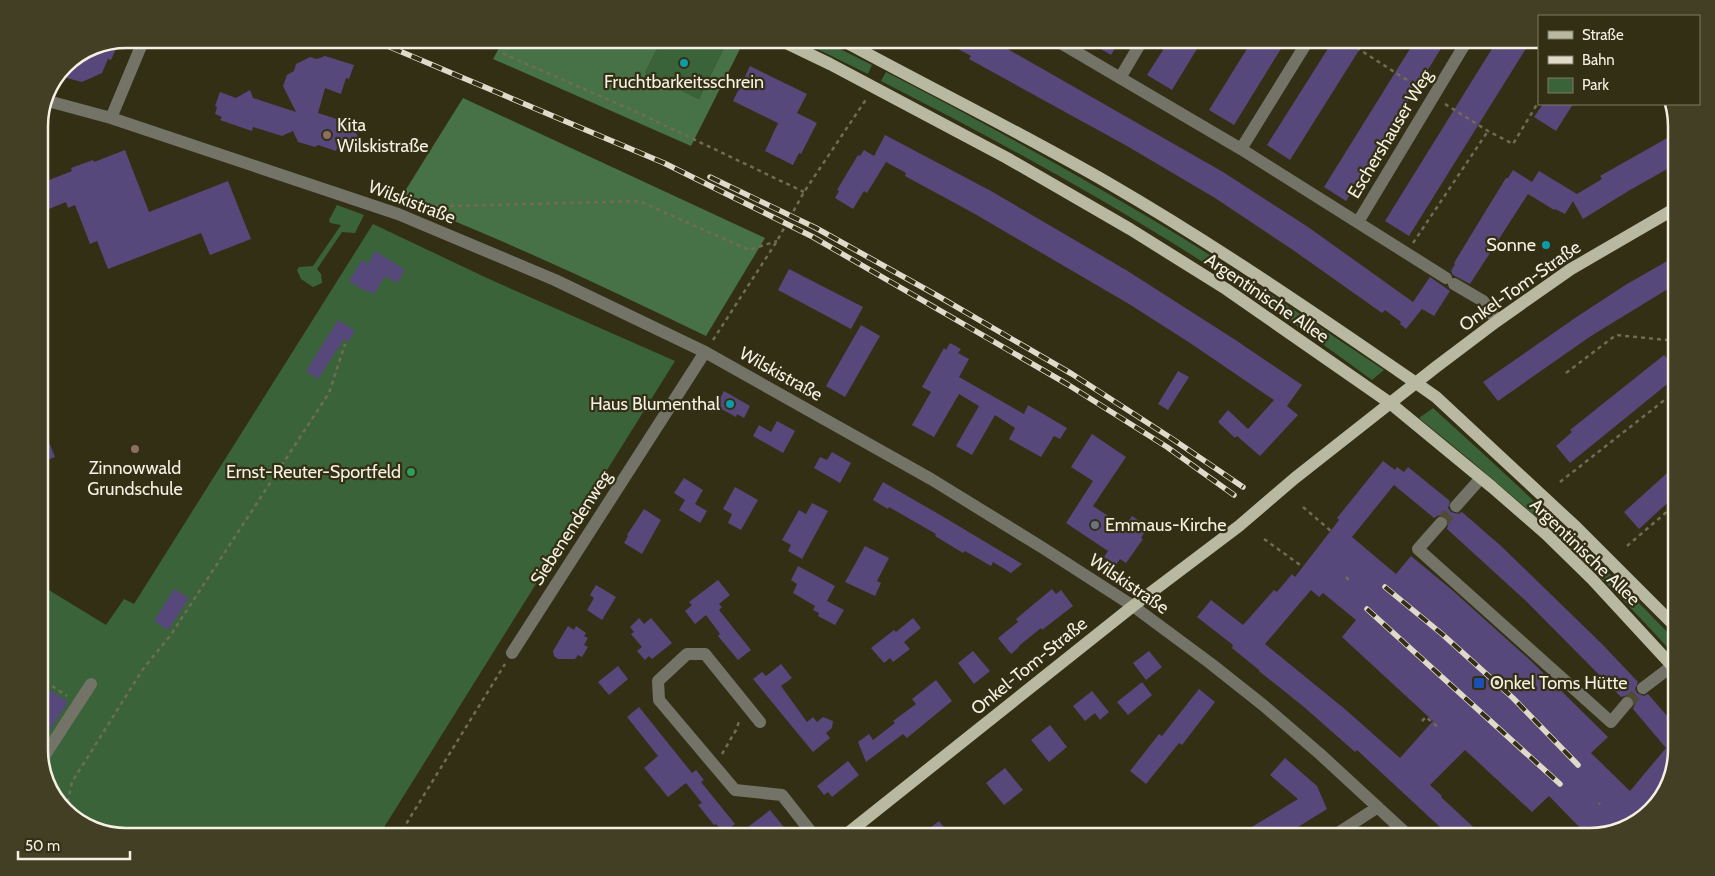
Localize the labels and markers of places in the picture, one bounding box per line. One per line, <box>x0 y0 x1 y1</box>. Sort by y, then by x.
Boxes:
marker: Fruchtbarkeitsschrein <box>678 57 690 69</box>
place label: Fruchtbarkeitsschrein <box>604 71 764 93</box>
place label: Kita Wilskistraße <box>337 114 429 157</box>
marker: Kita Wilskistraße <box>321 129 333 141</box>
place label: Sonne <box>1486 234 1536 256</box>
marker: Sonne <box>1540 239 1552 251</box>
place label: Haus Blumenthal <box>590 393 721 415</box>
marker: Haus Blumenthal <box>724 398 736 410</box>
marker: Zinnowwald Grundschule <box>129 443 141 455</box>
place label: Zinnowwald Grundschule <box>87 457 183 500</box>
place label: Ernst-Reuter-Sportfeld <box>226 461 401 483</box>
marker: Ernst-Reuter-Sportfeld <box>405 466 417 478</box>
place label: Emmaus-Kirche <box>1105 514 1227 536</box>
marker: Emmaus-Kirche <box>1089 519 1101 531</box>
place label: Onkel Toms Hütte <box>1490 672 1628 694</box>
marker: Onkel Toms Hütte <box>1472 676 1486 690</box>

